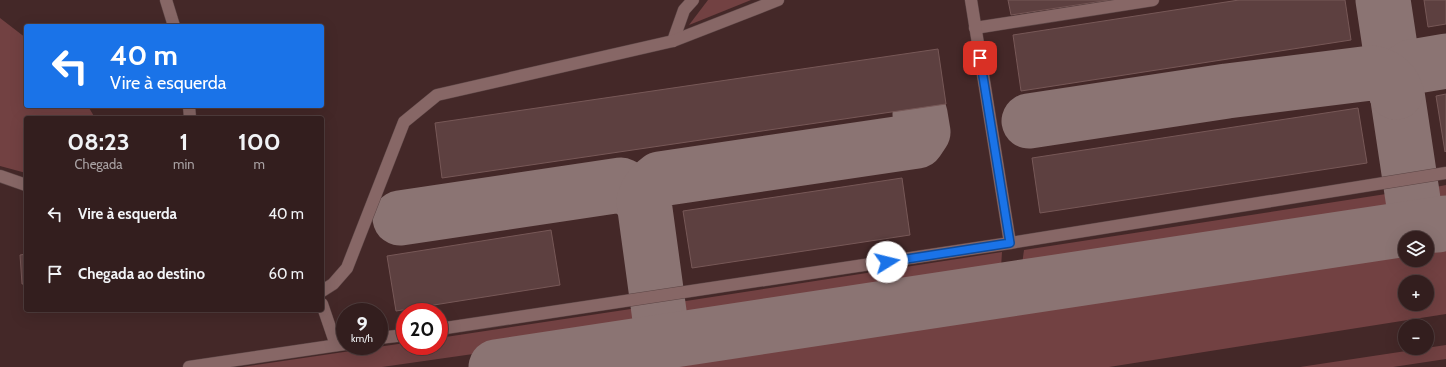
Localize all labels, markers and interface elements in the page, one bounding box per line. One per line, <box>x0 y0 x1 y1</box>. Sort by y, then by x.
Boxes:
text: 40 m <box>110 38 178 72</box>
icon: left <box>44 40 96 92</box>
pin <box>963 41 997 75</box>
icon: arrive <box>969 47 991 69</box>
text: Vire à esquerda <box>110 72 226 94</box>
text: 08:23 <box>67 127 130 156</box>
text: 1 <box>179 127 188 156</box>
text: 100 <box>238 127 281 156</box>
text: Chegada <box>75 156 122 172</box>
text: min <box>173 156 195 172</box>
text: m <box>254 156 265 172</box>
icon: left <box>44 203 66 225</box>
text: Vire à esquerda <box>78 205 177 223</box>
text: 40 m <box>268 205 304 223</box>
map controls <box>1398 231 1434 355</box>
button: layers <box>1398 231 1434 267</box>
position arrow <box>866 241 908 283</box>
icon: arrive <box>44 263 66 285</box>
text: Chegada ao destino <box>78 265 205 283</box>
text: 60 m <box>268 265 304 283</box>
button: + <box>1398 275 1434 311</box>
speed limit sign: 20 <box>396 303 448 355</box>
text: 9 <box>356 312 368 336</box>
button: − <box>1398 319 1434 355</box>
text: km/h <box>351 332 373 345</box>

